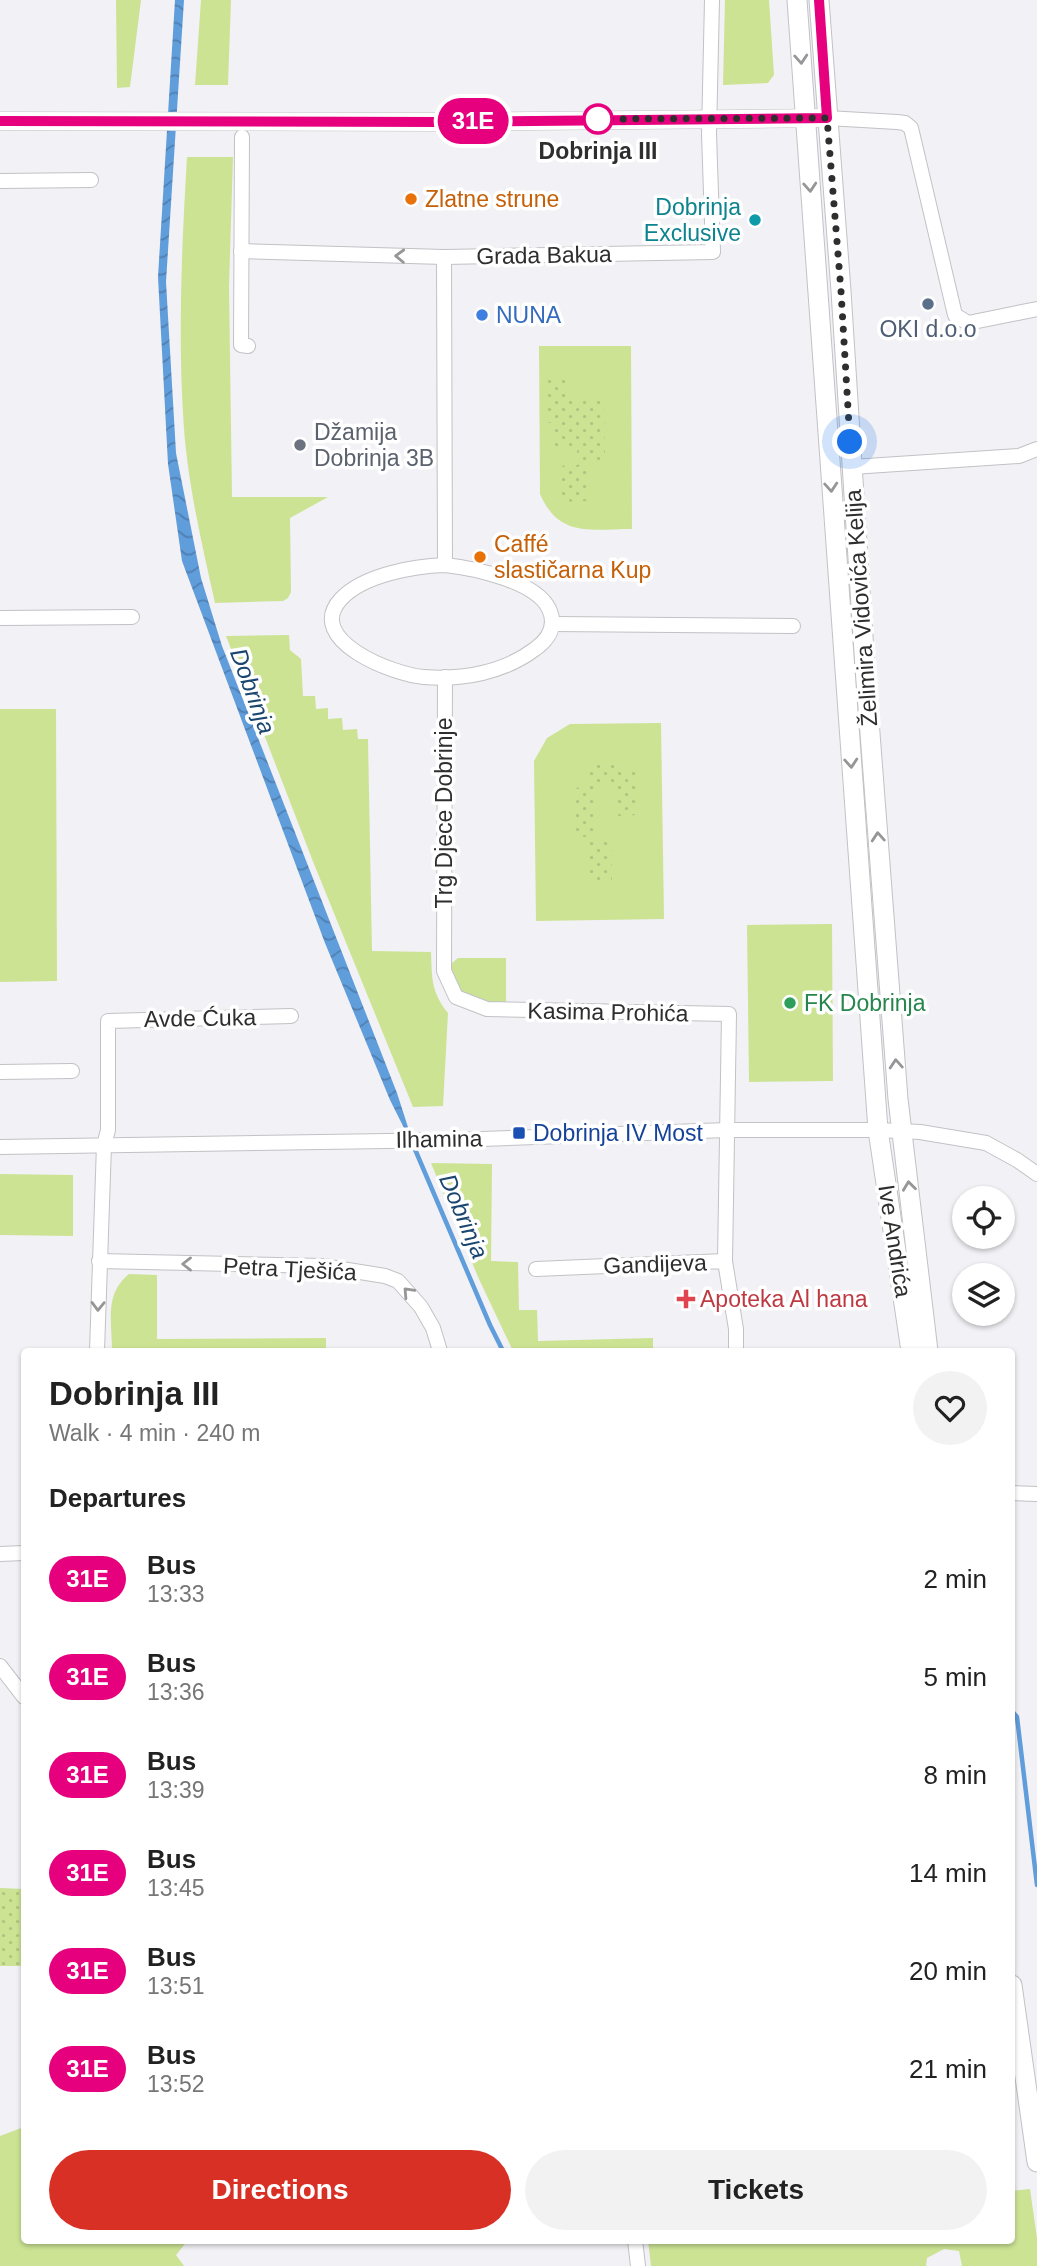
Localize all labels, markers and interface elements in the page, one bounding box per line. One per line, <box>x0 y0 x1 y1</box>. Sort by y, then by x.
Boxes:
one-way arrow <box>793 54 808 65</box>
line badge: 31E <box>433 98 513 144</box>
marker: Dobrinja III <box>583 104 613 134</box>
text: 31E <box>452 107 494 134</box>
place label: Dobrinja III <box>539 138 657 164</box>
one-way arrow <box>802 181 817 192</box>
place label: Zlatne strune <box>425 186 559 212</box>
marker: Zlatne strune <box>403 191 419 207</box>
place label: Dobrinja Exclusive <box>644 194 741 246</box>
marker: Dobrinja Exclusive <box>747 212 763 228</box>
street label: Grada Bakua <box>476 241 612 269</box>
one-way arrow <box>395 248 406 263</box>
marker: OKI d.o.o <box>920 296 936 312</box>
place label: NUNA <box>496 302 562 328</box>
marker: NUNA <box>474 307 490 323</box>
place label: OKI d.o.o <box>879 316 977 342</box>
place label: Džamija Dobrinja 3B <box>314 419 434 471</box>
your location <box>832 424 867 459</box>
marker: Džamija Dobrinja 3B <box>292 437 308 453</box>
one-way arrow <box>823 482 838 493</box>
street label: Želimira Vidovića Kelija <box>840 489 882 727</box>
place label: Caffé slastičarna Kup <box>494 531 651 583</box>
marker: Caffé slastičarna Kup <box>472 549 488 565</box>
water label: Dobrinja <box>225 644 281 738</box>
street label: Trg Djece Dobrinje <box>431 718 457 908</box>
one-way arrow <box>843 757 858 768</box>
one-way arrow <box>871 831 886 842</box>
place label: FK Dobrinja <box>804 990 926 1016</box>
marker: FK Dobrinja <box>782 995 798 1011</box>
street label: Kasima Prohića <box>527 998 689 1026</box>
street label: Avde Ćuka <box>144 1004 256 1032</box>
one-way arrow <box>889 1058 904 1069</box>
place label: Dobrinja IV Most <box>533 1120 704 1146</box>
street label: Ilhamina <box>395 1125 483 1153</box>
marker: Dobrinja IV Most <box>511 1125 527 1141</box>
water label: Dobrinja <box>434 1170 494 1262</box>
one-way arrow <box>901 1180 916 1192</box>
street label: Ive Andrića <box>873 1183 917 1299</box>
map controls <box>952 1186 1015 1326</box>
button: locate <box>952 1186 1015 1249</box>
street label: Gandijeva <box>603 1249 707 1279</box>
street label: Petra Tješića <box>223 1253 358 1285</box>
one-way arrow <box>181 1257 192 1272</box>
button: layers <box>952 1263 1015 1326</box>
place label: Apoteka Al hana <box>700 1286 868 1312</box>
one-way arrow <box>403 1287 416 1300</box>
marker: Apoteka Al hana <box>678 1291 694 1307</box>
one-way arrow <box>90 1301 105 1312</box>
button: heart <box>913 1371 987 1445</box>
text: Dobrinja III <box>49 1375 220 1412</box>
text: Walk · 4 min · 240 m <box>49 1420 260 1446</box>
text: Departures <box>49 1483 186 1513</box>
text: Bus <box>147 1550 196 1580</box>
text: 2 min <box>923 1564 987 1594</box>
text: 31E <box>66 1565 109 1592</box>
text: 13:33 <box>147 1581 205 1607</box>
text: Bus <box>147 1648 196 1678</box>
text: 5 min <box>923 1662 987 1692</box>
text: 31E <box>66 1663 109 1690</box>
text: 13:36 <box>147 1679 205 1705</box>
text: Bus <box>147 1746 196 1776</box>
text: 8 min <box>923 1760 987 1790</box>
text: 31E <box>66 1761 109 1788</box>
text: 13:39 <box>147 1777 205 1803</box>
text: Bus <box>147 1844 196 1874</box>
text: 14 min <box>909 1858 987 1888</box>
text: 31E <box>66 1859 109 1886</box>
text: 13:45 <box>147 1875 205 1901</box>
text: Bus <box>147 1942 196 1972</box>
text: 20 min <box>909 1956 987 1986</box>
text: 31E <box>66 1957 109 1984</box>
text: 13:51 <box>147 1973 205 1999</box>
text: Bus <box>147 2040 196 2070</box>
text: 21 min <box>909 2054 987 2084</box>
text: 31E <box>66 2055 109 2082</box>
text: 13:52 <box>147 2071 205 2097</box>
button: Directions <box>49 2150 511 2230</box>
button: Tickets <box>525 2150 987 2230</box>

